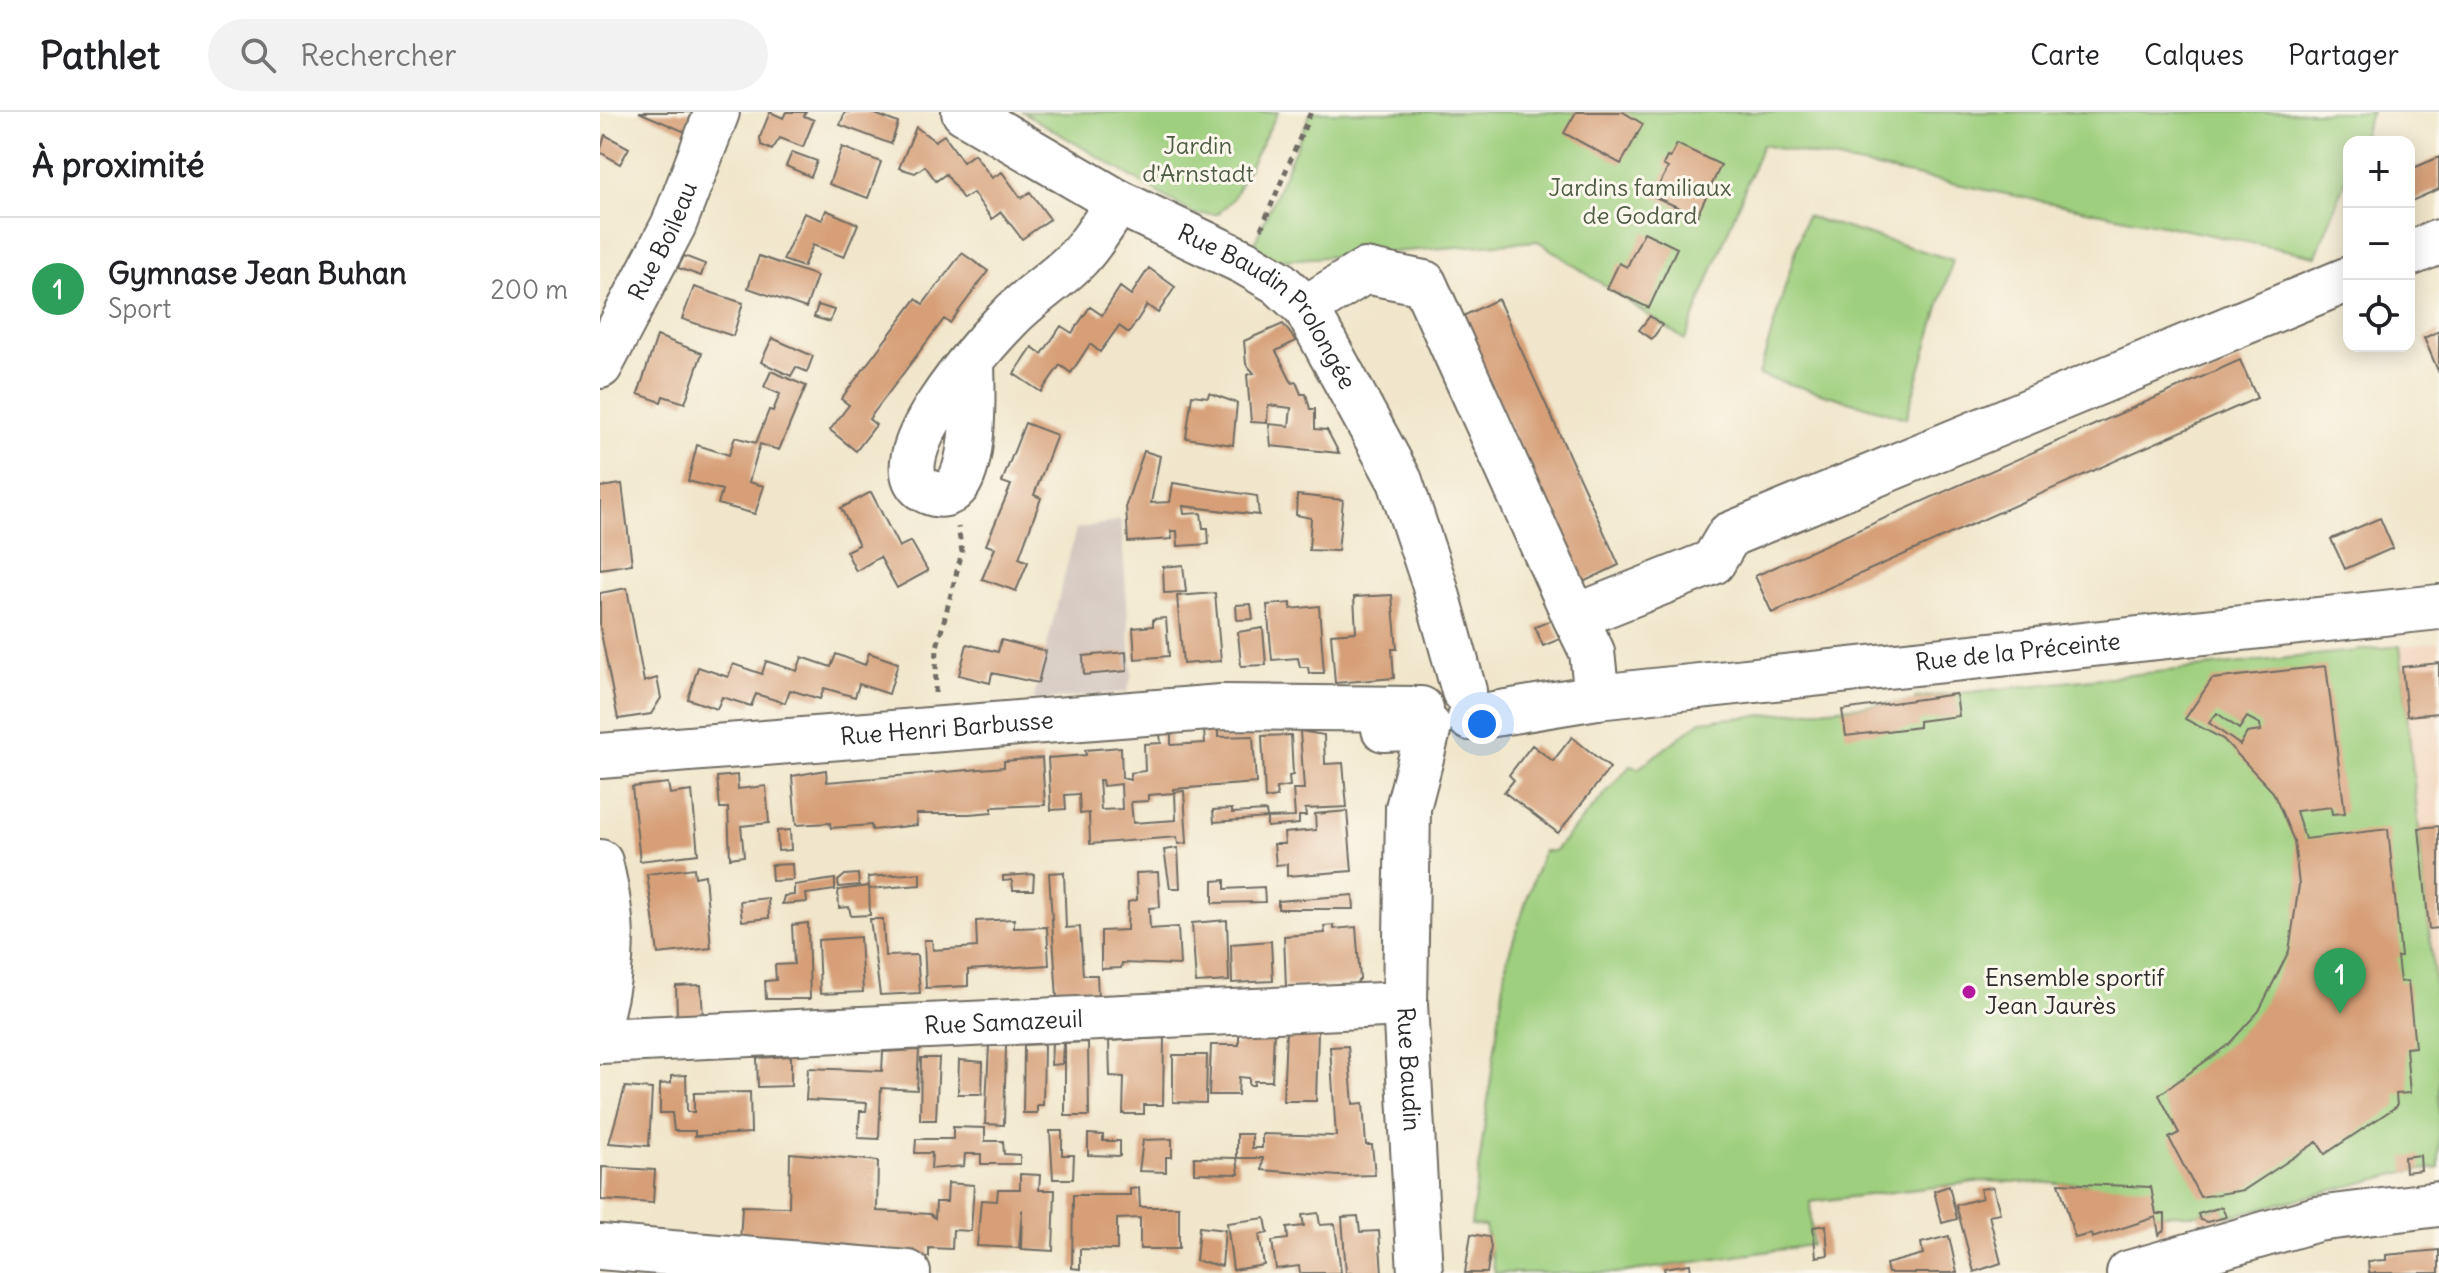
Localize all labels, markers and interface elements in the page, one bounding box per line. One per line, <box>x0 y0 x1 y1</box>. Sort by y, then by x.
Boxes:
search box <box>208 19 768 91</box>
text: Pathlet <box>40 32 160 79</box>
icon: search <box>236 33 280 77</box>
text: Rechercher <box>300 36 457 74</box>
text: Carte <box>2030 37 2100 73</box>
text: Calques <box>2144 37 2244 73</box>
text: Partager <box>2288 37 2399 73</box>
park label: Jardin d'Arnstadt <box>1142 130 1254 188</box>
map controls <box>2343 136 2415 352</box>
button: + <box>2343 136 2415 208</box>
text: À proximité <box>32 143 205 186</box>
park label: Jardins familiaux de Godard <box>1548 172 1732 230</box>
street label: Rue Boileau <box>621 177 703 305</box>
button: − <box>2343 208 2415 280</box>
street label: Rue Baudin Prolongée <box>1173 217 1363 394</box>
text: Gymnase Jean Buhan <box>108 254 407 292</box>
text: 1 <box>53 273 63 306</box>
text: 200 m <box>491 273 568 306</box>
button: locate <box>2343 280 2415 352</box>
text: Sport <box>108 292 171 325</box>
street label: Rue de la Préceinte <box>1914 625 2122 677</box>
street label: Rue Henri Barbusse <box>839 704 1055 751</box>
your location <box>1462 704 1502 744</box>
pin: 1 <box>2314 948 2366 1014</box>
place label: Ensemble sportif Jean Jaurès <box>1985 962 2165 1020</box>
marker: Ensemble sportif Jean Jaurès <box>1960 983 1978 1001</box>
street label: Rue Samazeuil <box>924 1003 1083 1040</box>
street label: Rue Baudin <box>1391 1006 1428 1132</box>

